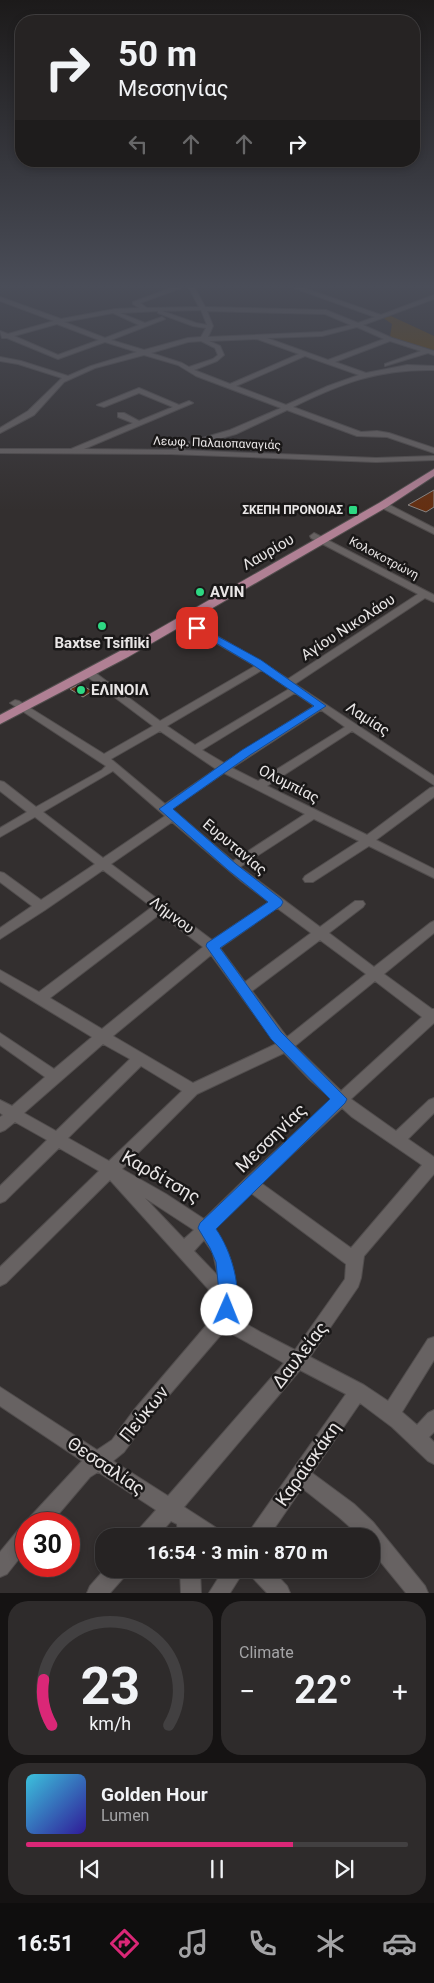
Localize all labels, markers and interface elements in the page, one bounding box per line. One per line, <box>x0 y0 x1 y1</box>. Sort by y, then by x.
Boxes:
text: 50 m <box>118 34 197 75</box>
icon: right <box>35 35 100 100</box>
text: Μεσσηνίας <box>118 76 229 101</box>
icon: left <box>124 130 152 158</box>
icon: ahead <box>177 130 205 158</box>
icon: ahead <box>230 130 258 158</box>
icon: right <box>283 130 311 158</box>
street label: Λεωφ. Παλαιοπαναγιάς <box>153 434 281 452</box>
place label: ΣΚΕΠΗ ΠΡΟΝΟΙΑΣ <box>242 503 343 517</box>
marker: ΣΚΕΠΗ ΠΡΟΝΟΙΑΣ <box>347 504 359 516</box>
street label: Λαυρίου <box>239 530 297 574</box>
street label: Κολοκοτρώνη <box>347 534 421 582</box>
place label: AVIN <box>210 583 244 601</box>
marker: AVIN <box>194 586 206 598</box>
street label: Αγίου Νικολάου <box>298 590 398 664</box>
pin <box>176 607 218 649</box>
icon: arrive <box>183 614 211 642</box>
marker: Baxtse Tsifliki <box>96 620 108 632</box>
place label: Baxtse Tsifliki <box>55 634 149 652</box>
place label: ΕΛΙΝΟΙΛ <box>91 681 149 699</box>
marker: ΕΛΙΝΟΙΛ <box>75 684 87 696</box>
street label: Λαμίας <box>343 698 393 740</box>
street label: Ολυμπίας <box>256 761 322 807</box>
street label: Ευρυτανίας <box>199 815 271 879</box>
street label: Λήμνου <box>146 893 198 937</box>
street label: Μεσσηνίας <box>231 1099 310 1177</box>
street label: Καρδίτσης <box>118 1146 204 1207</box>
position arrow <box>200 1283 252 1335</box>
street label: Δαυλείας <box>267 1317 332 1392</box>
street label: Πεύκων <box>115 1381 173 1446</box>
street label: Καραϊσκάκη <box>271 1418 344 1510</box>
street label: Θεσσαλίας <box>64 1432 149 1499</box>
speed limit sign: 30 <box>15 1512 80 1577</box>
text: 16:54 · 3 min · 870 m <box>147 1541 328 1564</box>
text: Climate <box>239 1643 294 1662</box>
text: 23 <box>81 1656 140 1717</box>
text: 22° <box>294 1668 353 1712</box>
text: − <box>239 1675 255 1708</box>
text: + <box>392 1675 408 1708</box>
text: km/h <box>90 1713 131 1734</box>
text: Golden Hour <box>101 1783 208 1806</box>
text: Lumen <box>101 1806 149 1825</box>
icon: previous <box>76 1855 104 1883</box>
icon: pause <box>203 1855 231 1883</box>
icon: next <box>330 1855 358 1883</box>
icon: directions <box>107 1926 142 1961</box>
icon: music <box>176 1926 211 1961</box>
icon: phone <box>245 1926 280 1961</box>
icon: climate <box>313 1926 348 1961</box>
icon: car <box>382 1926 417 1961</box>
text: 16:51 <box>17 1931 74 1956</box>

